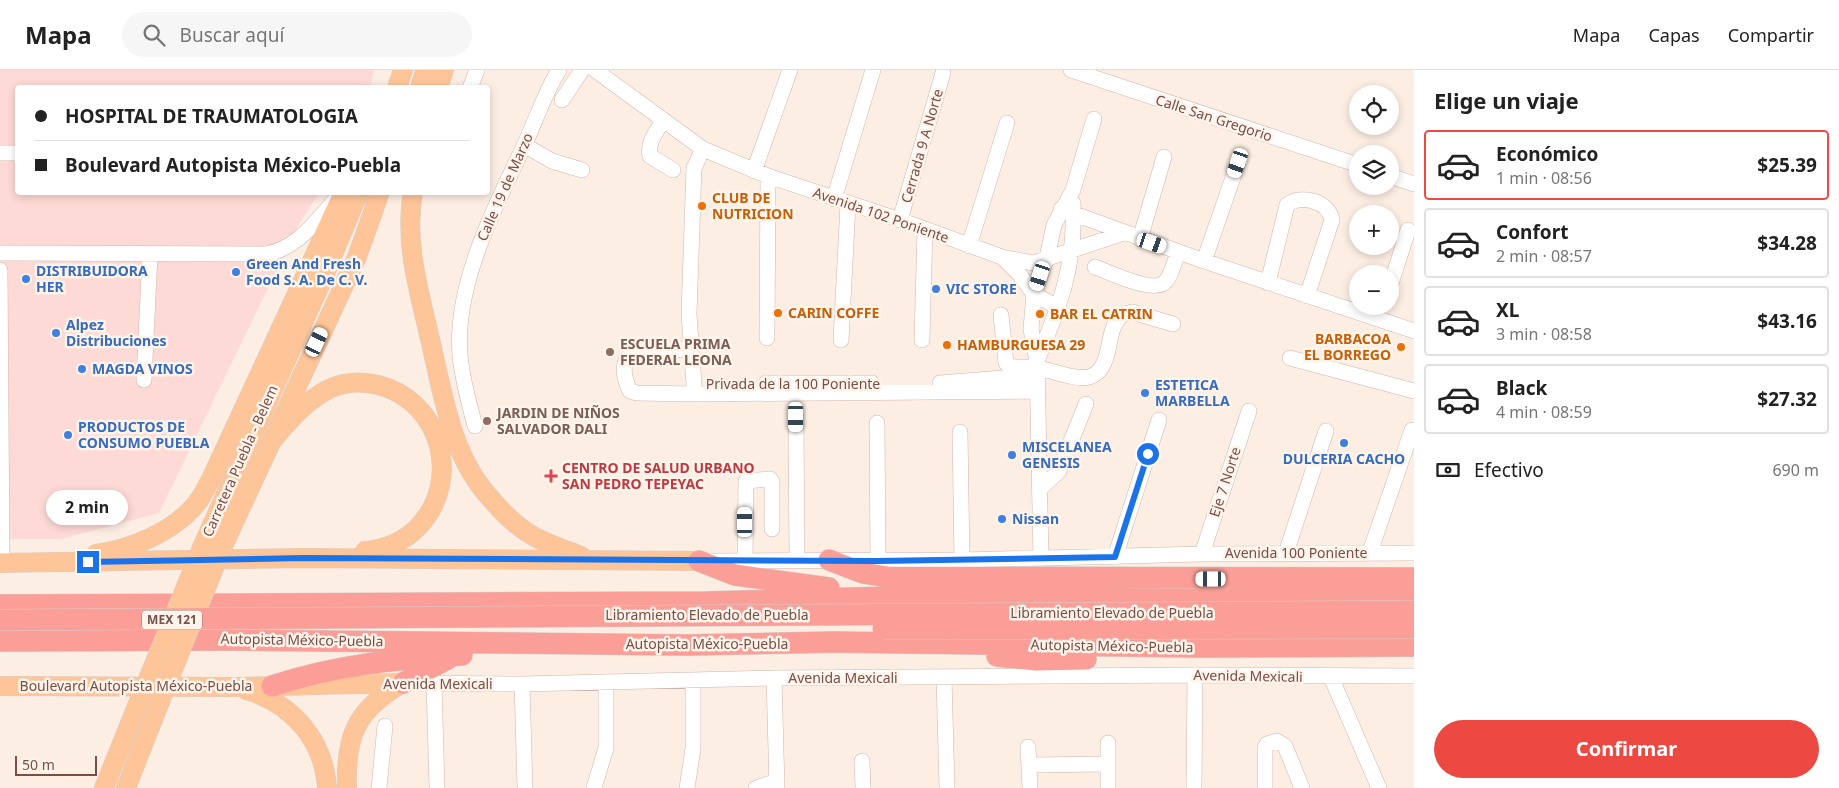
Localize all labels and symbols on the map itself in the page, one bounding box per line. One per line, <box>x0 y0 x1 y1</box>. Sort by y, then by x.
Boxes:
street label: Cerrada 9 A Norte <box>896 86 947 205</box>
street label: Calle San Gregorio <box>1153 90 1275 145</box>
street label: Calle 19 de Marzo <box>472 130 537 244</box>
car <box>1226 146 1249 180</box>
street label: Avenida 102 Poniente <box>811 182 952 247</box>
place label: CLUB DE NUTRICION <box>712 188 794 223</box>
marker: CLUB DE NUTRICION <box>696 200 708 212</box>
car <box>1135 231 1168 255</box>
place label: Green And Fresh Food S. A. De C. V. <box>246 254 367 289</box>
car <box>1028 259 1051 293</box>
place label: DISTRIBUIDORA HER <box>36 261 148 296</box>
marker: Green And Fresh Food S. A. De C. V. <box>230 266 242 278</box>
marker: DISTRIBUIDORA HER <box>20 273 32 285</box>
place label: VIC STORE <box>946 279 1017 298</box>
marker: VIC STORE <box>930 283 942 295</box>
place label: CARIN COFFE <box>788 303 879 322</box>
place label: BAR EL CATRIN <box>1050 304 1153 323</box>
marker: CARIN COFFE <box>772 307 784 319</box>
marker: BAR EL CATRIN <box>1034 308 1046 320</box>
place label: Alpez Distribuciones <box>66 315 167 350</box>
car <box>303 325 330 359</box>
marker: Alpez Distribuciones <box>50 327 62 339</box>
place label: BARBACOA EL BORREGO <box>1304 329 1391 364</box>
place label: ESCUELA PRIMA FEDERAL LEONA <box>620 334 732 369</box>
place label: HAMBURGUESA 29 <box>957 335 1085 354</box>
marker: HAMBURGUESA 29 <box>941 339 953 351</box>
marker: BARBACOA EL BORREGO <box>1395 341 1407 353</box>
marker: ESCUELA PRIMA FEDERAL LEONA <box>604 346 616 358</box>
place label: MAGDA VINOS <box>92 359 193 378</box>
marker: MAGDA VINOS <box>76 363 88 375</box>
street label: Privada de la 100 Poniente <box>706 374 880 393</box>
place label: ESTETICA MARBELLA <box>1155 375 1230 410</box>
street label: Carretera Puebla - Belem <box>197 382 282 540</box>
marker: ESTETICA MARBELLA <box>1139 387 1151 399</box>
car <box>788 402 803 432</box>
place label: JARDIN DE NIÑOS SALVADOR DALI <box>495 403 620 438</box>
marker: JARDIN DE NIÑOS SALVADOR DALI <box>481 415 493 427</box>
place label: PRODUCTOS DE CONSUMO PUEBLA <box>78 417 210 452</box>
marker: PRODUCTOS DE CONSUMO PUEBLA <box>62 429 74 441</box>
place label: MISCELANEA GENESIS <box>1022 437 1112 472</box>
marker: DULCERIA CACHO <box>1338 437 1350 449</box>
route start <box>1137 443 1159 465</box>
street label: Eje 7 Norte <box>1204 444 1245 519</box>
marker: MISCELANEA GENESIS <box>1006 449 1018 461</box>
place label: DULCERIA CACHO <box>1283 449 1405 468</box>
place label: CENTRO DE SALUD URBANO SAN PEDRO TEPEYAC <box>562 458 755 493</box>
marker: CENTRO DE SALUD URBANO SAN PEDRO TEPEYAC <box>544 469 558 483</box>
callout: 2 min <box>47 490 129 524</box>
car <box>737 507 752 537</box>
place label: Nissan <box>1012 509 1059 528</box>
marker: Nissan <box>996 513 1008 525</box>
street label: Avenida 100 Poniente <box>1225 543 1367 562</box>
route end <box>77 551 99 573</box>
car <box>1196 572 1226 587</box>
street label: Libramiento Elevado de Puebla <box>1010 603 1214 622</box>
street label: Libramiento Elevado de Puebla <box>605 605 809 624</box>
road number: MEX 121 <box>142 610 202 630</box>
street label: Autopista México-Puebla <box>220 629 384 650</box>
street label: Autopista México-Puebla <box>626 634 788 653</box>
street label: Autopista México-Puebla <box>1030 635 1194 656</box>
street label: Avenida Mexicali <box>1193 665 1303 686</box>
street label: Avenida Mexicali <box>788 668 898 687</box>
street label: Avenida Mexicali <box>383 674 493 693</box>
street label: Boulevard Autopista México-Puebla <box>20 676 252 695</box>
scale bar <box>15 753 98 776</box>

